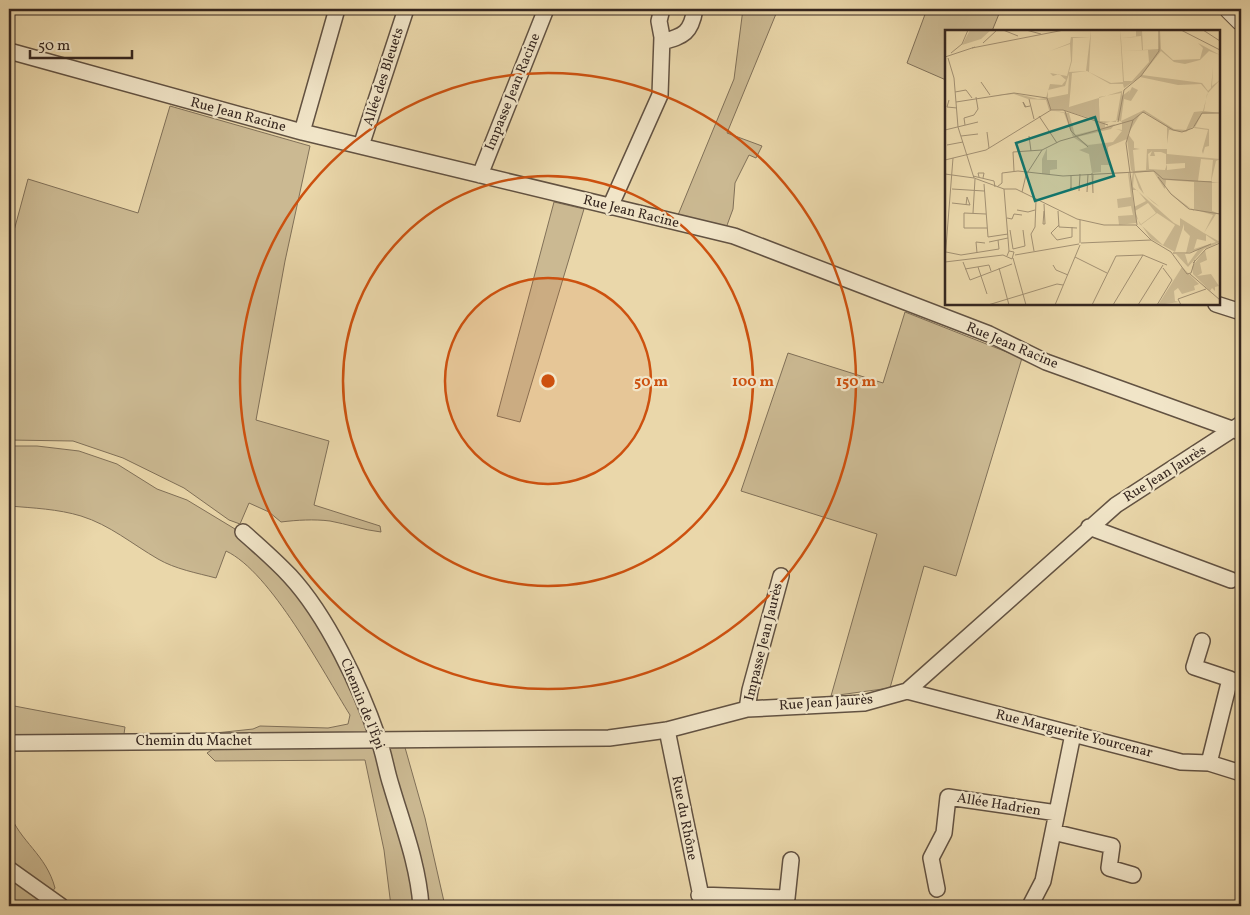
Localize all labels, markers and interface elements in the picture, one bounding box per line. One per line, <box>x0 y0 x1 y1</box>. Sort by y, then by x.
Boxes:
street label: Allée des Bleuets <box>359 25 409 129</box>
scale bar <box>30 28 132 60</box>
street label: Impasse Jean Racine <box>481 30 545 154</box>
inset map <box>945 30 1220 305</box>
text: 50 m <box>38 36 70 57</box>
street label: Rue Jean Racine <box>188 93 288 137</box>
street label: Rue Jean Racine <box>581 191 681 233</box>
street label: Rue Jean Racine <box>963 318 1061 374</box>
centre of rings <box>539 372 557 390</box>
text: 50 m <box>634 372 668 393</box>
text: 100 m <box>732 372 775 393</box>
text: 150 m <box>836 372 876 393</box>
street label: Rue Jean Jaurès <box>1120 441 1210 507</box>
street label: Impasse Jean Jaurès <box>740 581 788 703</box>
street label: Chemin de l'Épi <box>335 656 389 752</box>
street label: Rue Jean Jaurès <box>778 690 874 716</box>
street label: Rue Marguerite Yourcenar <box>993 705 1155 763</box>
street label: Chemin du Machet <box>136 732 252 751</box>
street label: Rue du Rhône <box>666 774 702 862</box>
street label: Allée Hadrien <box>956 789 1042 821</box>

